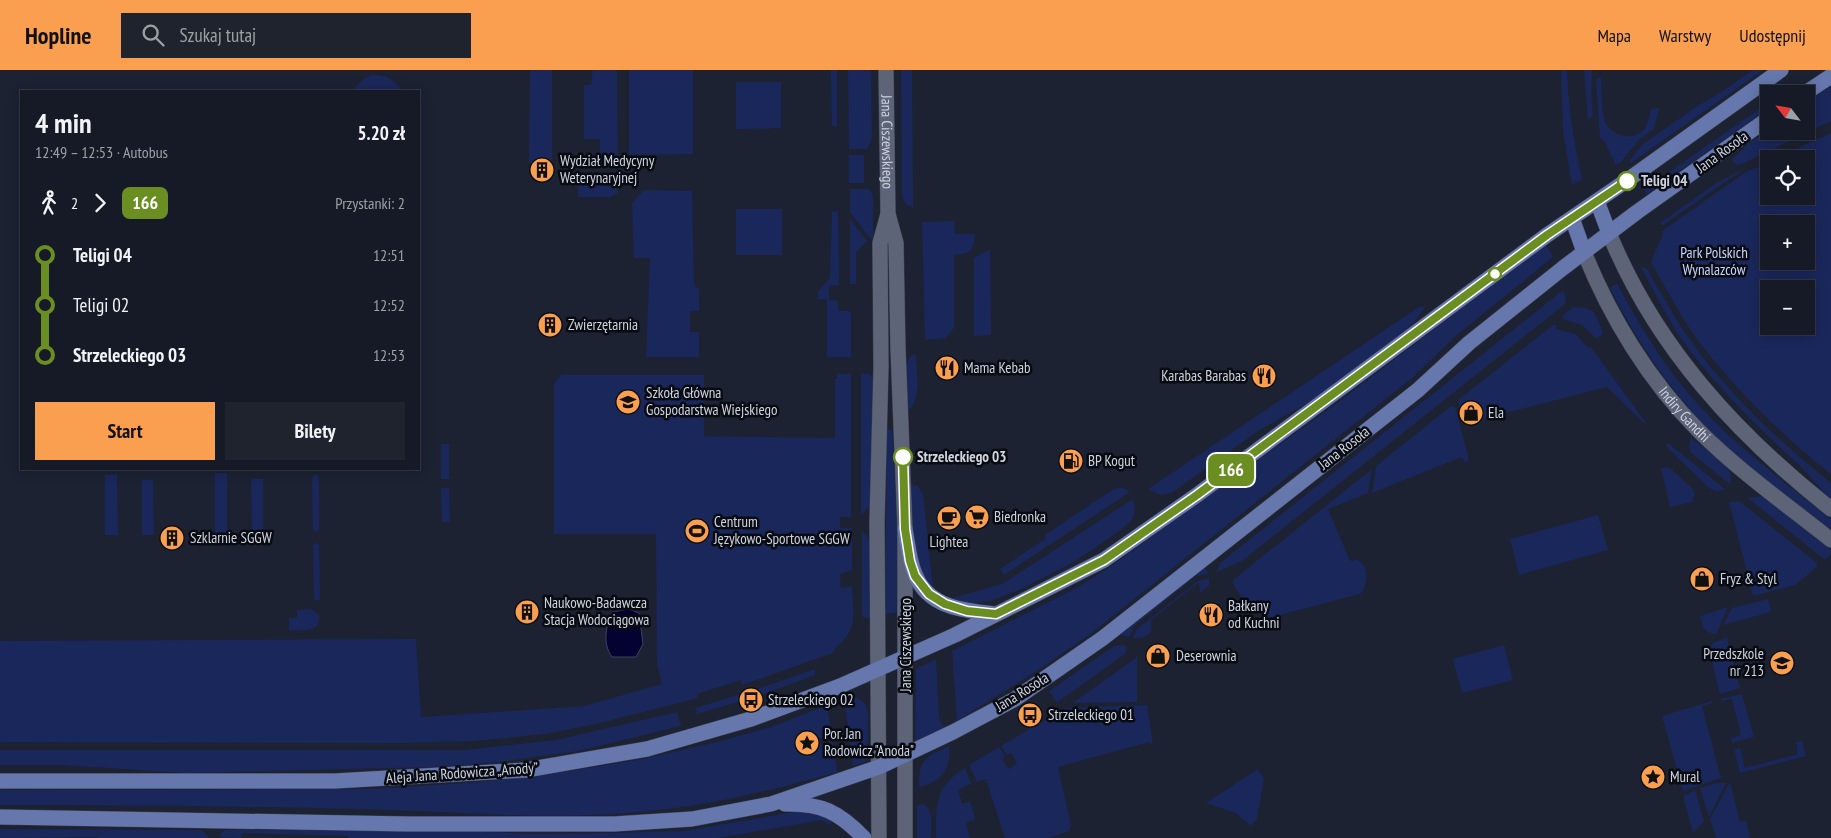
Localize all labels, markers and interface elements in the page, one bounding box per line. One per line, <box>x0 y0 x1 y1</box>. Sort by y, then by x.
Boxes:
search box <box>121 13 471 58</box>
text: Hopline <box>25 20 91 51</box>
icon: search <box>139 21 167 49</box>
text: Szukaj tutaj <box>179 23 256 47</box>
text: Mapa <box>1597 24 1631 47</box>
text: Warstwy <box>1659 24 1711 47</box>
text: Udostępnij <box>1739 24 1806 47</box>
north arrow <box>1760 85 1815 140</box>
map controls <box>1760 85 1815 335</box>
street label: Jana Ciszewskiego <box>877 94 898 189</box>
text: 4 min <box>35 104 92 141</box>
text: 5.20 zł <box>358 121 405 145</box>
street label: Jana Rosoła <box>1691 126 1751 177</box>
text: 12:49 – 12:53 · Autobus <box>35 142 168 162</box>
button: locate <box>1760 150 1815 205</box>
place label: Wydział Medycyny Weterynaryjnej <box>560 151 655 187</box>
building icon: Wydział Medycyny Weterynaryjnej <box>529 157 555 183</box>
marker: Teligi 04 <box>1617 171 1637 191</box>
place label: Teligi 04 <box>1641 171 1687 190</box>
icon: walk <box>35 189 63 217</box>
icon: forward <box>86 189 114 217</box>
text: 166 <box>132 191 158 214</box>
text: 2 <box>71 193 78 213</box>
text: Przystanki: 2 <box>335 193 405 213</box>
button: + <box>1760 215 1815 270</box>
text: Teligi 04 <box>73 243 132 267</box>
park label: Park Polskich Wynalazców <box>1680 243 1748 279</box>
text: 12:51 <box>373 245 405 265</box>
unlabelled marker <box>1488 267 1502 281</box>
button: − <box>1760 280 1815 335</box>
text: Teligi 02 <box>73 293 129 317</box>
text: 12:52 <box>373 295 405 315</box>
building icon: Zwierzętarnia <box>537 312 563 338</box>
place label: Zwierzętarnia <box>568 315 638 334</box>
text: Strzeleckiego 03 <box>73 343 186 367</box>
text: 12:53 <box>373 345 405 365</box>
restaurant icon: Mama Kebab <box>934 355 960 381</box>
place label: Mama Kebab <box>964 358 1031 377</box>
restaurant icon: Karabas Barabas <box>1251 363 1277 389</box>
place label: Karabas Barabas <box>1161 366 1246 385</box>
street label: Indiry Gandhi <box>1655 382 1715 446</box>
place label: Szkoła Główna Gospodarstwa Wiejskiego <box>646 383 777 419</box>
school or university icon: Szkoła Główna Gospodarstwa Wiejskiego <box>615 389 641 415</box>
shop icon: Ela <box>1458 400 1484 426</box>
button: Start <box>35 402 215 460</box>
button: Bilety <box>225 402 405 460</box>
place label: Ela <box>1488 403 1504 422</box>
street label: Jana Rosoła <box>1314 422 1373 474</box>
marker: Strzeleckiego 03 <box>893 447 913 467</box>
place label: Strzeleckiego 03 <box>917 447 1006 466</box>
fuel station icon: BP Kogut <box>1058 448 1084 474</box>
place label: BP Kogut <box>1088 451 1135 470</box>
line badge: 166 <box>1202 454 1260 486</box>
text: 166 <box>1218 458 1244 481</box>
supermarket icon: Biedronka <box>964 504 990 530</box>
cafe icon: Lightea <box>936 505 962 531</box>
place label: Biedronka <box>994 507 1046 526</box>
place label: Centrum Językowo-Sportowe SGGW <box>713 512 850 548</box>
sports icon: Centrum Językowo-Sportowe SGGW <box>684 518 710 544</box>
building icon: Szklarnie SGGW <box>159 525 185 551</box>
place label: Szklarnie SGGW <box>190 528 272 547</box>
place label: Lightea <box>930 532 968 551</box>
shop icon: Fryz & Styl <box>1689 566 1715 592</box>
place label: Fryz & Styl <box>1720 569 1777 588</box>
place label: Naukowo-Badawcza Stacja Wodociągowa <box>544 593 649 629</box>
place label: Bałkany od Kuchni <box>1228 596 1280 632</box>
street label: Jana Ciszewskiego <box>896 598 915 693</box>
building icon: Naukowo-Badawcza Stacja Wodociągowa <box>514 599 540 625</box>
restaurant icon: Bałkany od Kuchni <box>1198 602 1224 628</box>
shop icon: Deserownia <box>1145 643 1171 669</box>
place label: Przedszkole nr 213 <box>1703 644 1764 680</box>
place label: Deserownia <box>1176 646 1236 665</box>
school or university icon: Przedszkole nr 213 <box>1769 650 1795 676</box>
street label: Jana Rosoła <box>991 668 1052 716</box>
bus stop icon: Strzeleckiego 02 <box>738 687 764 713</box>
place label: Strzeleckiego 02 <box>768 690 854 709</box>
bus stop icon: Strzeleckiego 01 <box>1017 702 1043 728</box>
place label: Strzeleckiego 01 <box>1048 705 1134 724</box>
place label: Por. Jan Rodowicz "Anoda" <box>824 724 914 760</box>
place icon: Por. Jan Rodowicz "Anoda" <box>794 730 820 756</box>
street label: Aleja Jana Rodowicza „Anody” <box>385 758 539 787</box>
place icon: Mural <box>1640 764 1666 790</box>
place label: Mural <box>1670 767 1700 786</box>

